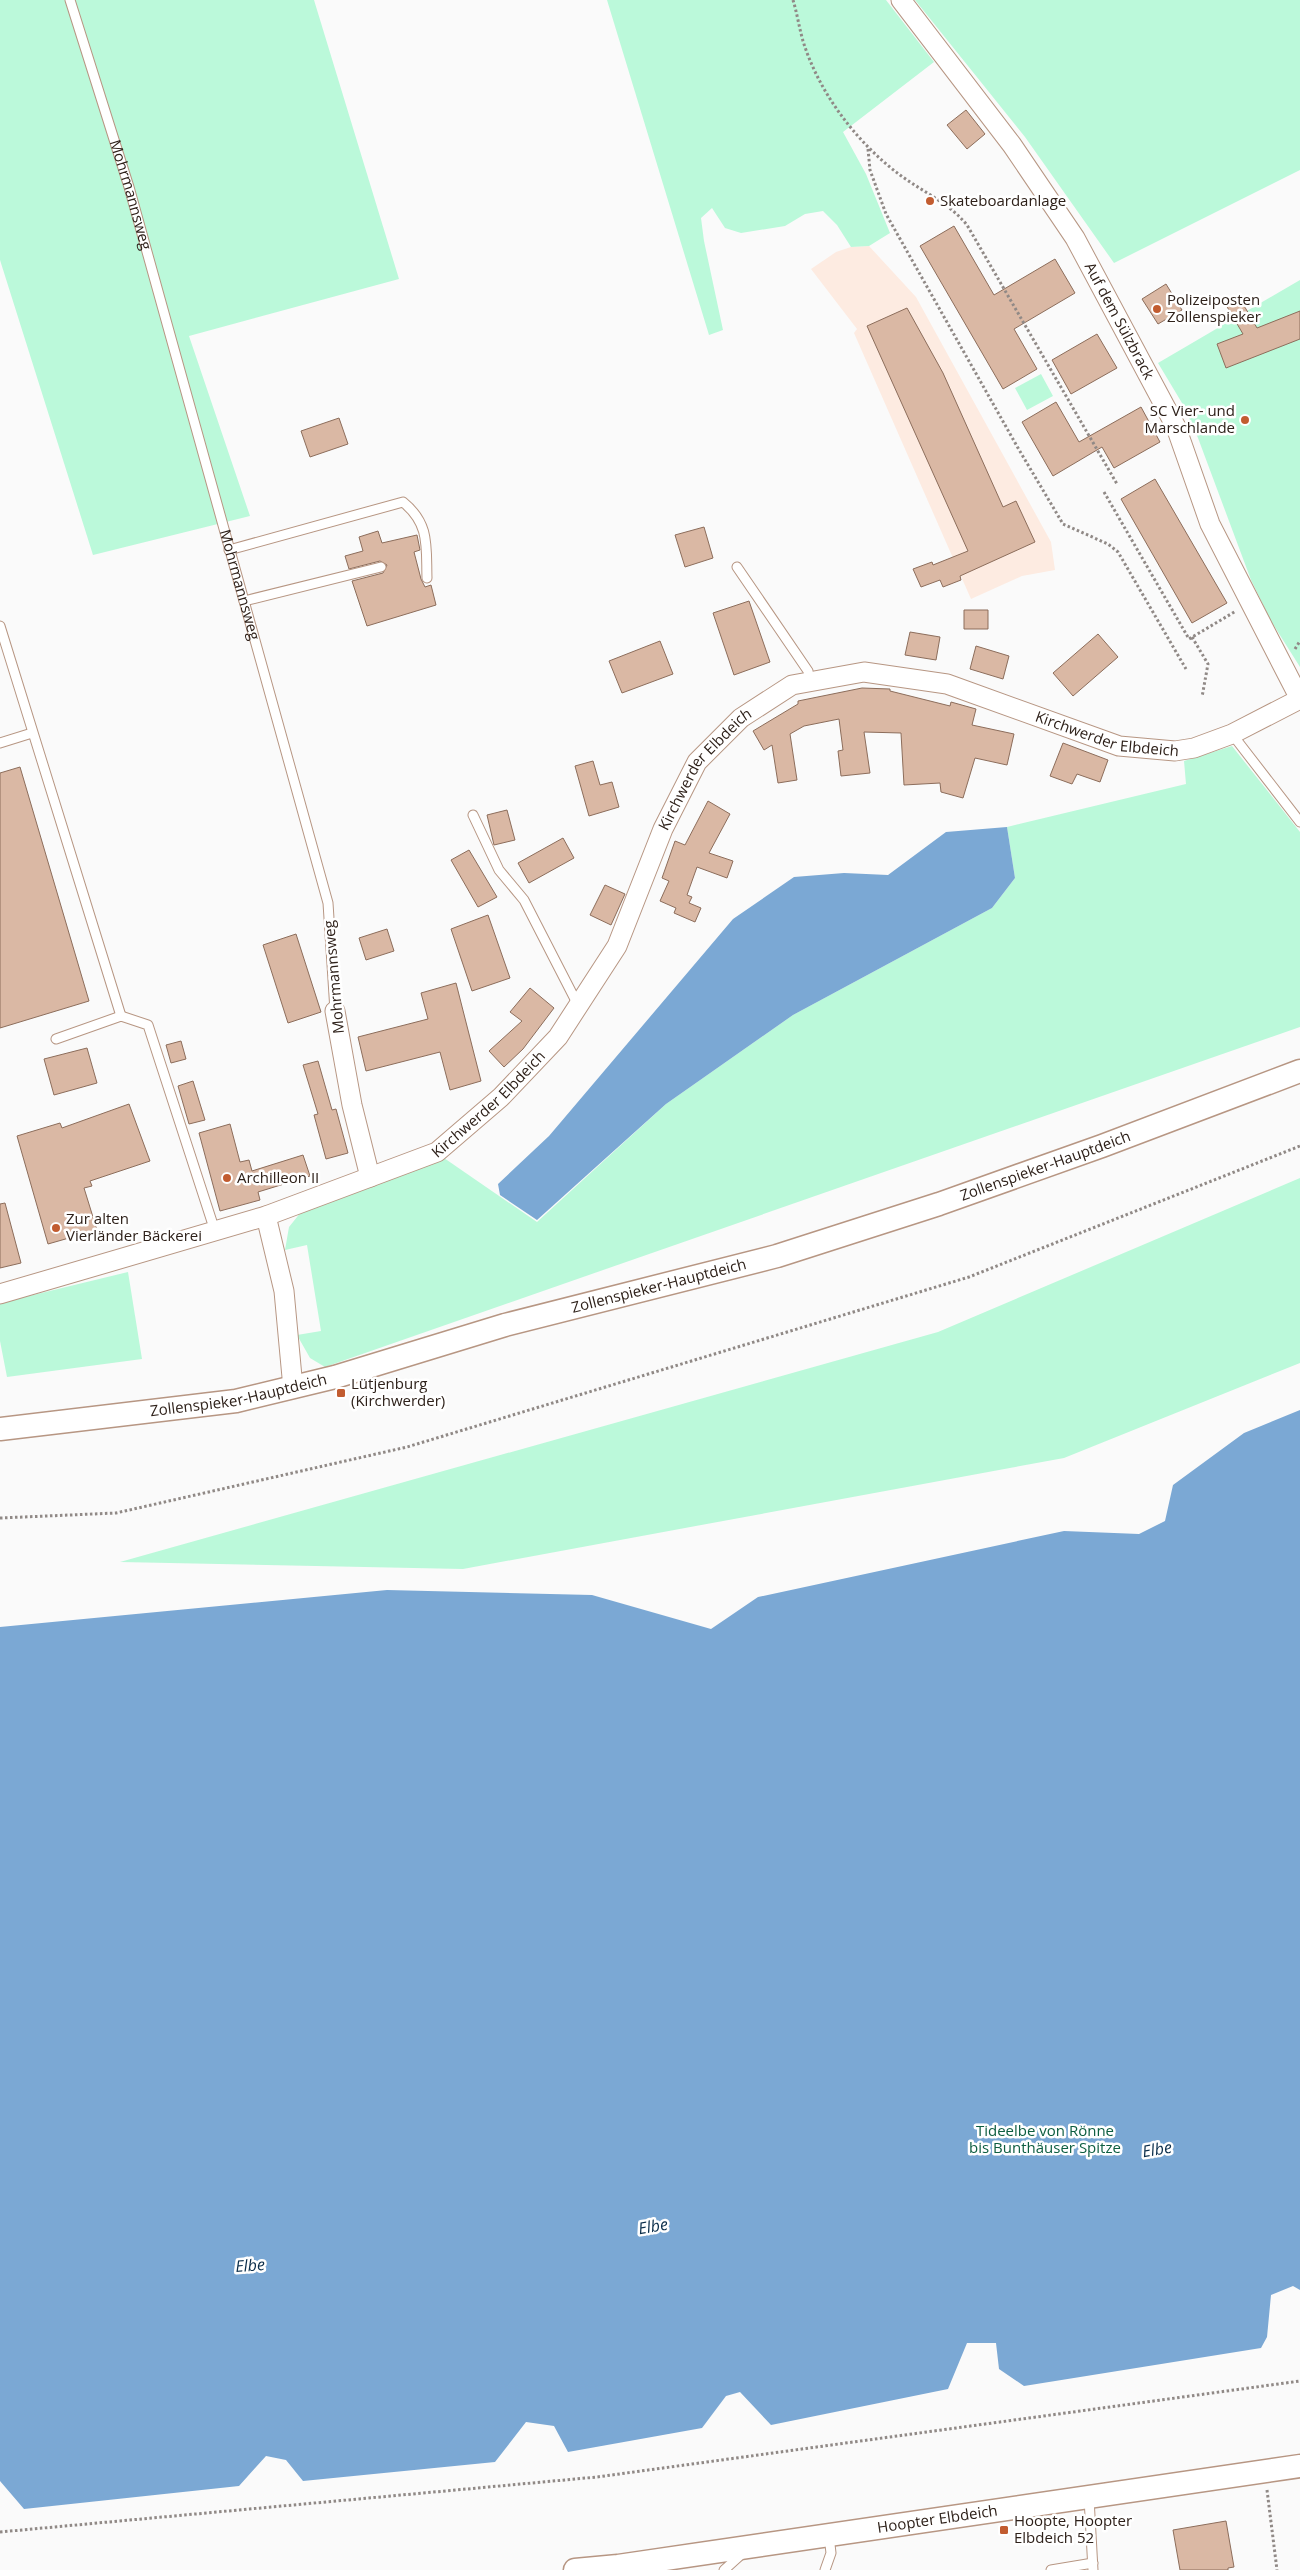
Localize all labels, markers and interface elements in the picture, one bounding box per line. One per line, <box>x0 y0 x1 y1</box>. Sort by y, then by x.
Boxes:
street label: Mohrmannsweg <box>106 137 157 252</box>
place label: Skateboardanlage <box>940 190 1066 210</box>
marker: Skateboardanlage <box>924 195 936 207</box>
street label: Auf dem Sülzbrack <box>1081 258 1160 383</box>
place label: Polizeiposten Zollenspieker <box>1167 289 1261 326</box>
marker: Polizeiposten Zollenspieker <box>1151 303 1163 315</box>
place label: SC Vier- und Marschlande <box>1145 400 1235 437</box>
marker: SC Vier- und Marschlande <box>1239 414 1251 426</box>
street label: Mohrmannsweg <box>216 527 265 642</box>
street label: Kirchwerder Elbdeich <box>653 703 755 833</box>
street label: Kirchwerder Elbdeich <box>1033 706 1180 760</box>
street label: Mohrmannsweg <box>318 920 348 1035</box>
street label: Kirchwerder Elbdeich <box>427 1046 549 1161</box>
street label: Zollenspieker-Hauptdeich <box>957 1125 1133 1205</box>
place label: Archilleon II <box>237 1167 319 1187</box>
marker: Archilleon II <box>221 1172 233 1184</box>
place label: Zur alten Vierländer Bäckerei <box>66 1208 202 1245</box>
marker: Zur alten Vierländer Bäckerei <box>50 1222 62 1234</box>
street label: Zollenspieker-Hauptdeich <box>569 1253 748 1317</box>
street label: Zollenspieker-Hauptdeich <box>149 1368 329 1420</box>
place label: Lütjenburg (Kirchwerder) <box>351 1373 445 1410</box>
marker: Lütjenburg (Kirchwerder) <box>335 1387 347 1399</box>
park label: Tideelbe von Rönne bis Bunthäuser Spitze <box>969 2120 1121 2157</box>
water label: Elbe <box>1141 2136 1173 2162</box>
water label: Elbe <box>637 2213 669 2239</box>
water label: Elbe <box>235 2253 266 2277</box>
street label: Hoopter Elbdeich <box>876 2499 999 2537</box>
place label: Hoopte, Hoopter Elbdeich 52 <box>1014 2510 1132 2547</box>
marker: Hoopte, Hoopter Elbdeich 52 <box>998 2524 1010 2536</box>

